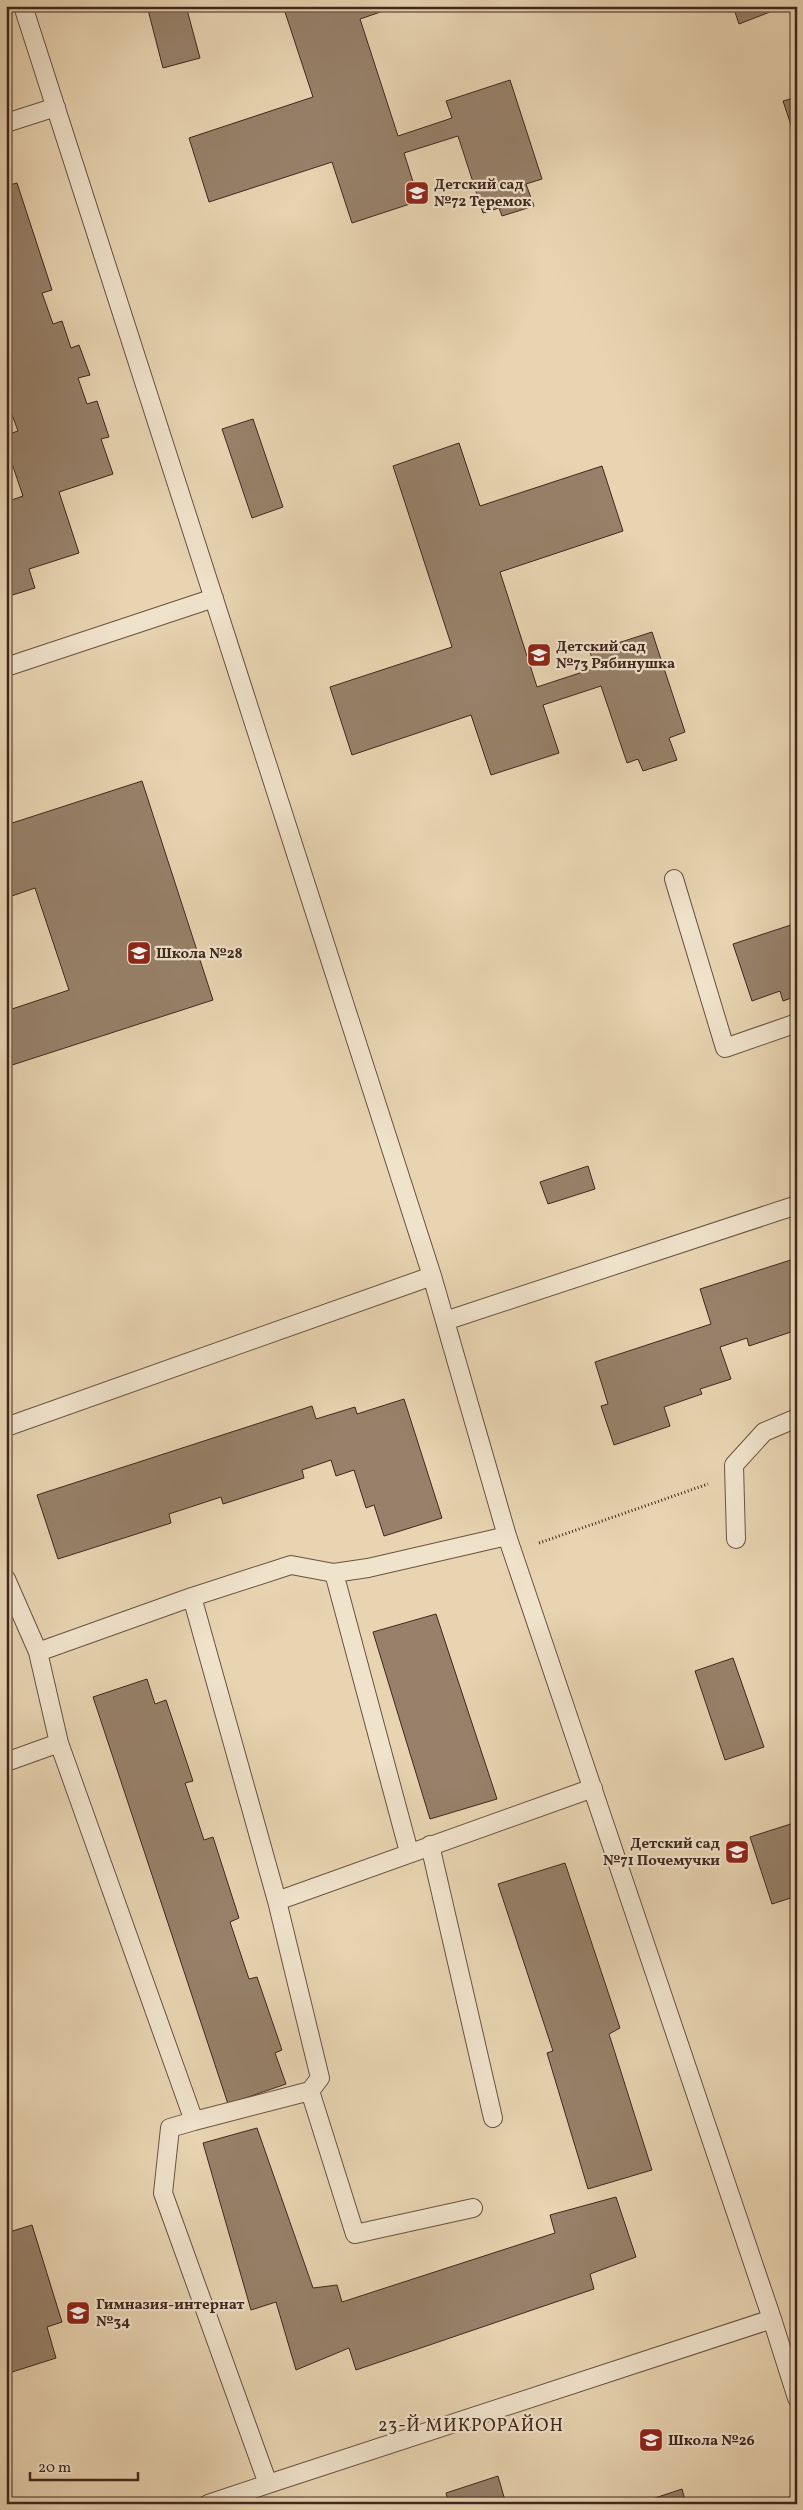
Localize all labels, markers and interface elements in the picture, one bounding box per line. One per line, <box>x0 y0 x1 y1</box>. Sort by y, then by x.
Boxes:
place label: Детский сад №72 Теремок <box>434 175 531 213</box>
school or university icon: Детский сад №72 Теремок <box>404 180 430 206</box>
place label: Детский сад №73 Рябинушка <box>556 637 675 675</box>
school or university icon: Детский сад №73 Рябинушка <box>526 642 552 668</box>
school or university icon: Школа №28 <box>126 940 152 966</box>
place label: Школа №28 <box>156 944 243 965</box>
place label: Детский сад №71 Почемучки <box>603 1834 720 1872</box>
school or university icon: Детский сад №71 Почемучки <box>724 1839 750 1865</box>
place label: Гимназия-интернат №34 <box>96 2295 245 2333</box>
school or university icon: Гимназия-интернат №34 <box>65 2300 91 2326</box>
district label: 23-Й МИКРОРАЙОН <box>378 2414 564 2439</box>
school or university icon: Школа №26 <box>638 2427 664 2453</box>
place label: Школа №26 <box>668 2431 755 2452</box>
scale bar <box>30 2450 138 2482</box>
text: 20 m <box>38 2458 71 2479</box>

